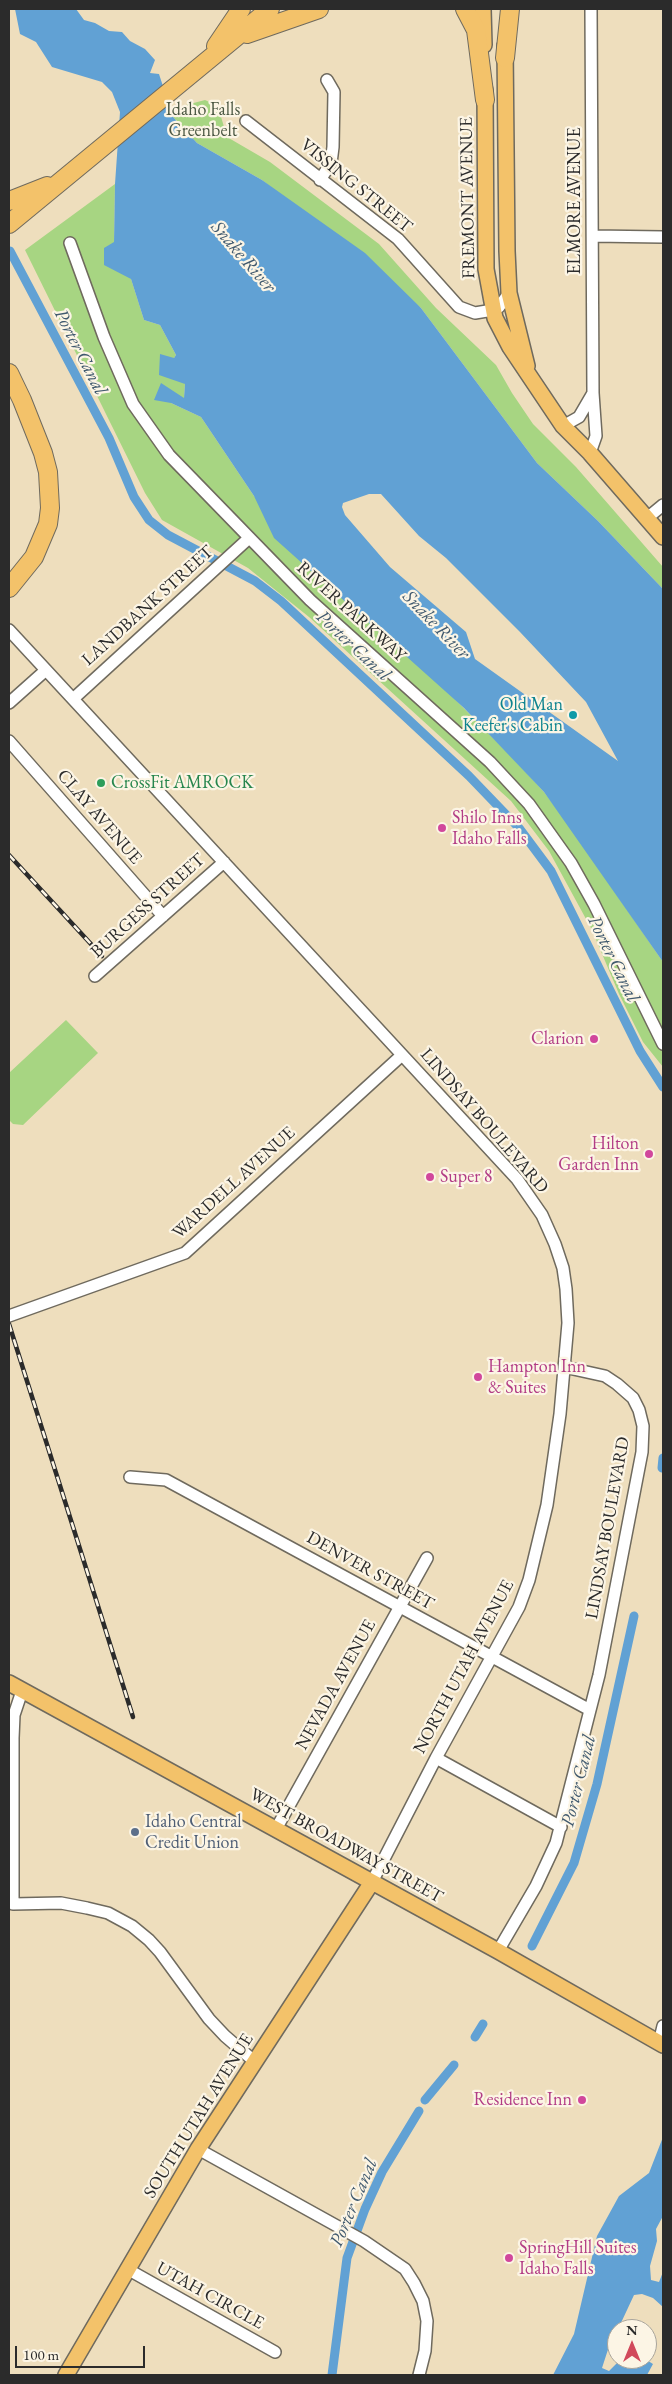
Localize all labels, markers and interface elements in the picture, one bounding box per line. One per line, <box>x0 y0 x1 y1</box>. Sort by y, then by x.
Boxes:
park label: Idaho Falls Greenbelt <box>166 99 240 142</box>
street label: FREMONT AVENUE <box>456 117 480 279</box>
street label: ELMORE AVENUE <box>564 127 586 275</box>
street label: VISSING STREET <box>296 134 416 238</box>
water label: Snake River <box>206 217 280 297</box>
water label: Porter Canal <box>49 305 111 399</box>
street label: LANDBANK STREET <box>78 541 218 671</box>
street label: RIVER PARKWAY <box>292 557 410 667</box>
water label: Snake River <box>398 586 474 664</box>
water label: Porter Canal <box>311 606 395 686</box>
place label: Old Man Keefer's Cabin <box>462 694 563 736</box>
marker: Old Man Keefer's Cabin <box>567 709 579 721</box>
street label: CLAY AVENUE <box>52 765 146 869</box>
place label: CrossFit AMROCK <box>111 772 253 794</box>
marker: CrossFit AMROCK <box>95 777 107 789</box>
place label: Shilo Inns Idaho Falls <box>452 807 527 850</box>
marker: Shilo Inns Idaho Falls <box>436 822 448 834</box>
street label: BURGESS STREET <box>87 849 209 963</box>
water label: Porter Canal <box>582 912 644 1006</box>
place label: Clarion <box>531 1028 584 1050</box>
marker: Clarion <box>588 1033 600 1045</box>
street label: LINDSAY BOULEVARD <box>415 1044 553 1198</box>
street label: WARDELL AVENUE <box>168 1122 300 1244</box>
place label: Hilton Garden Inn <box>558 1133 639 1176</box>
marker: Hilton Garden Inn <box>643 1148 655 1160</box>
place label: Super 8 <box>440 1166 492 1188</box>
marker: Super 8 <box>424 1171 436 1183</box>
place label: Hampton Inn & Suites <box>488 1356 586 1398</box>
marker: Hampton Inn & Suites <box>472 1371 484 1383</box>
street label: LINDSAY BOULEVARD <box>581 1435 635 1621</box>
street label: DENVER STREET <box>303 1527 437 1615</box>
street label: NORTH UTAH AVENUE <box>409 1576 519 1758</box>
street label: NEVADA AVENUE <box>291 1616 381 1754</box>
water label: Porter Canal <box>557 1733 601 1829</box>
street label: WEST BROADWAY STREET <box>246 1784 446 1908</box>
place label: Idaho Central Credit Union <box>145 1811 242 1854</box>
marker: Idaho Central Credit Union <box>129 1826 141 1838</box>
street label: SOUTH UTAH AVENUE <box>140 2030 258 2202</box>
place label: Residence Inn <box>474 2089 572 2111</box>
marker: Residence Inn <box>576 2094 588 2106</box>
water label: Porter Canal <box>325 2155 383 2251</box>
place label: SpringHill Suites Idaho Falls <box>519 2237 636 2280</box>
marker: SpringHill Suites Idaho Falls <box>503 2252 515 2264</box>
street label: UTAH CIRCLE <box>152 2258 268 2334</box>
north arrow <box>607 2319 657 2369</box>
text: N <box>626 2321 638 2339</box>
scale bar <box>18 2336 148 2368</box>
text: 100 m <box>23 2345 59 2364</box>

